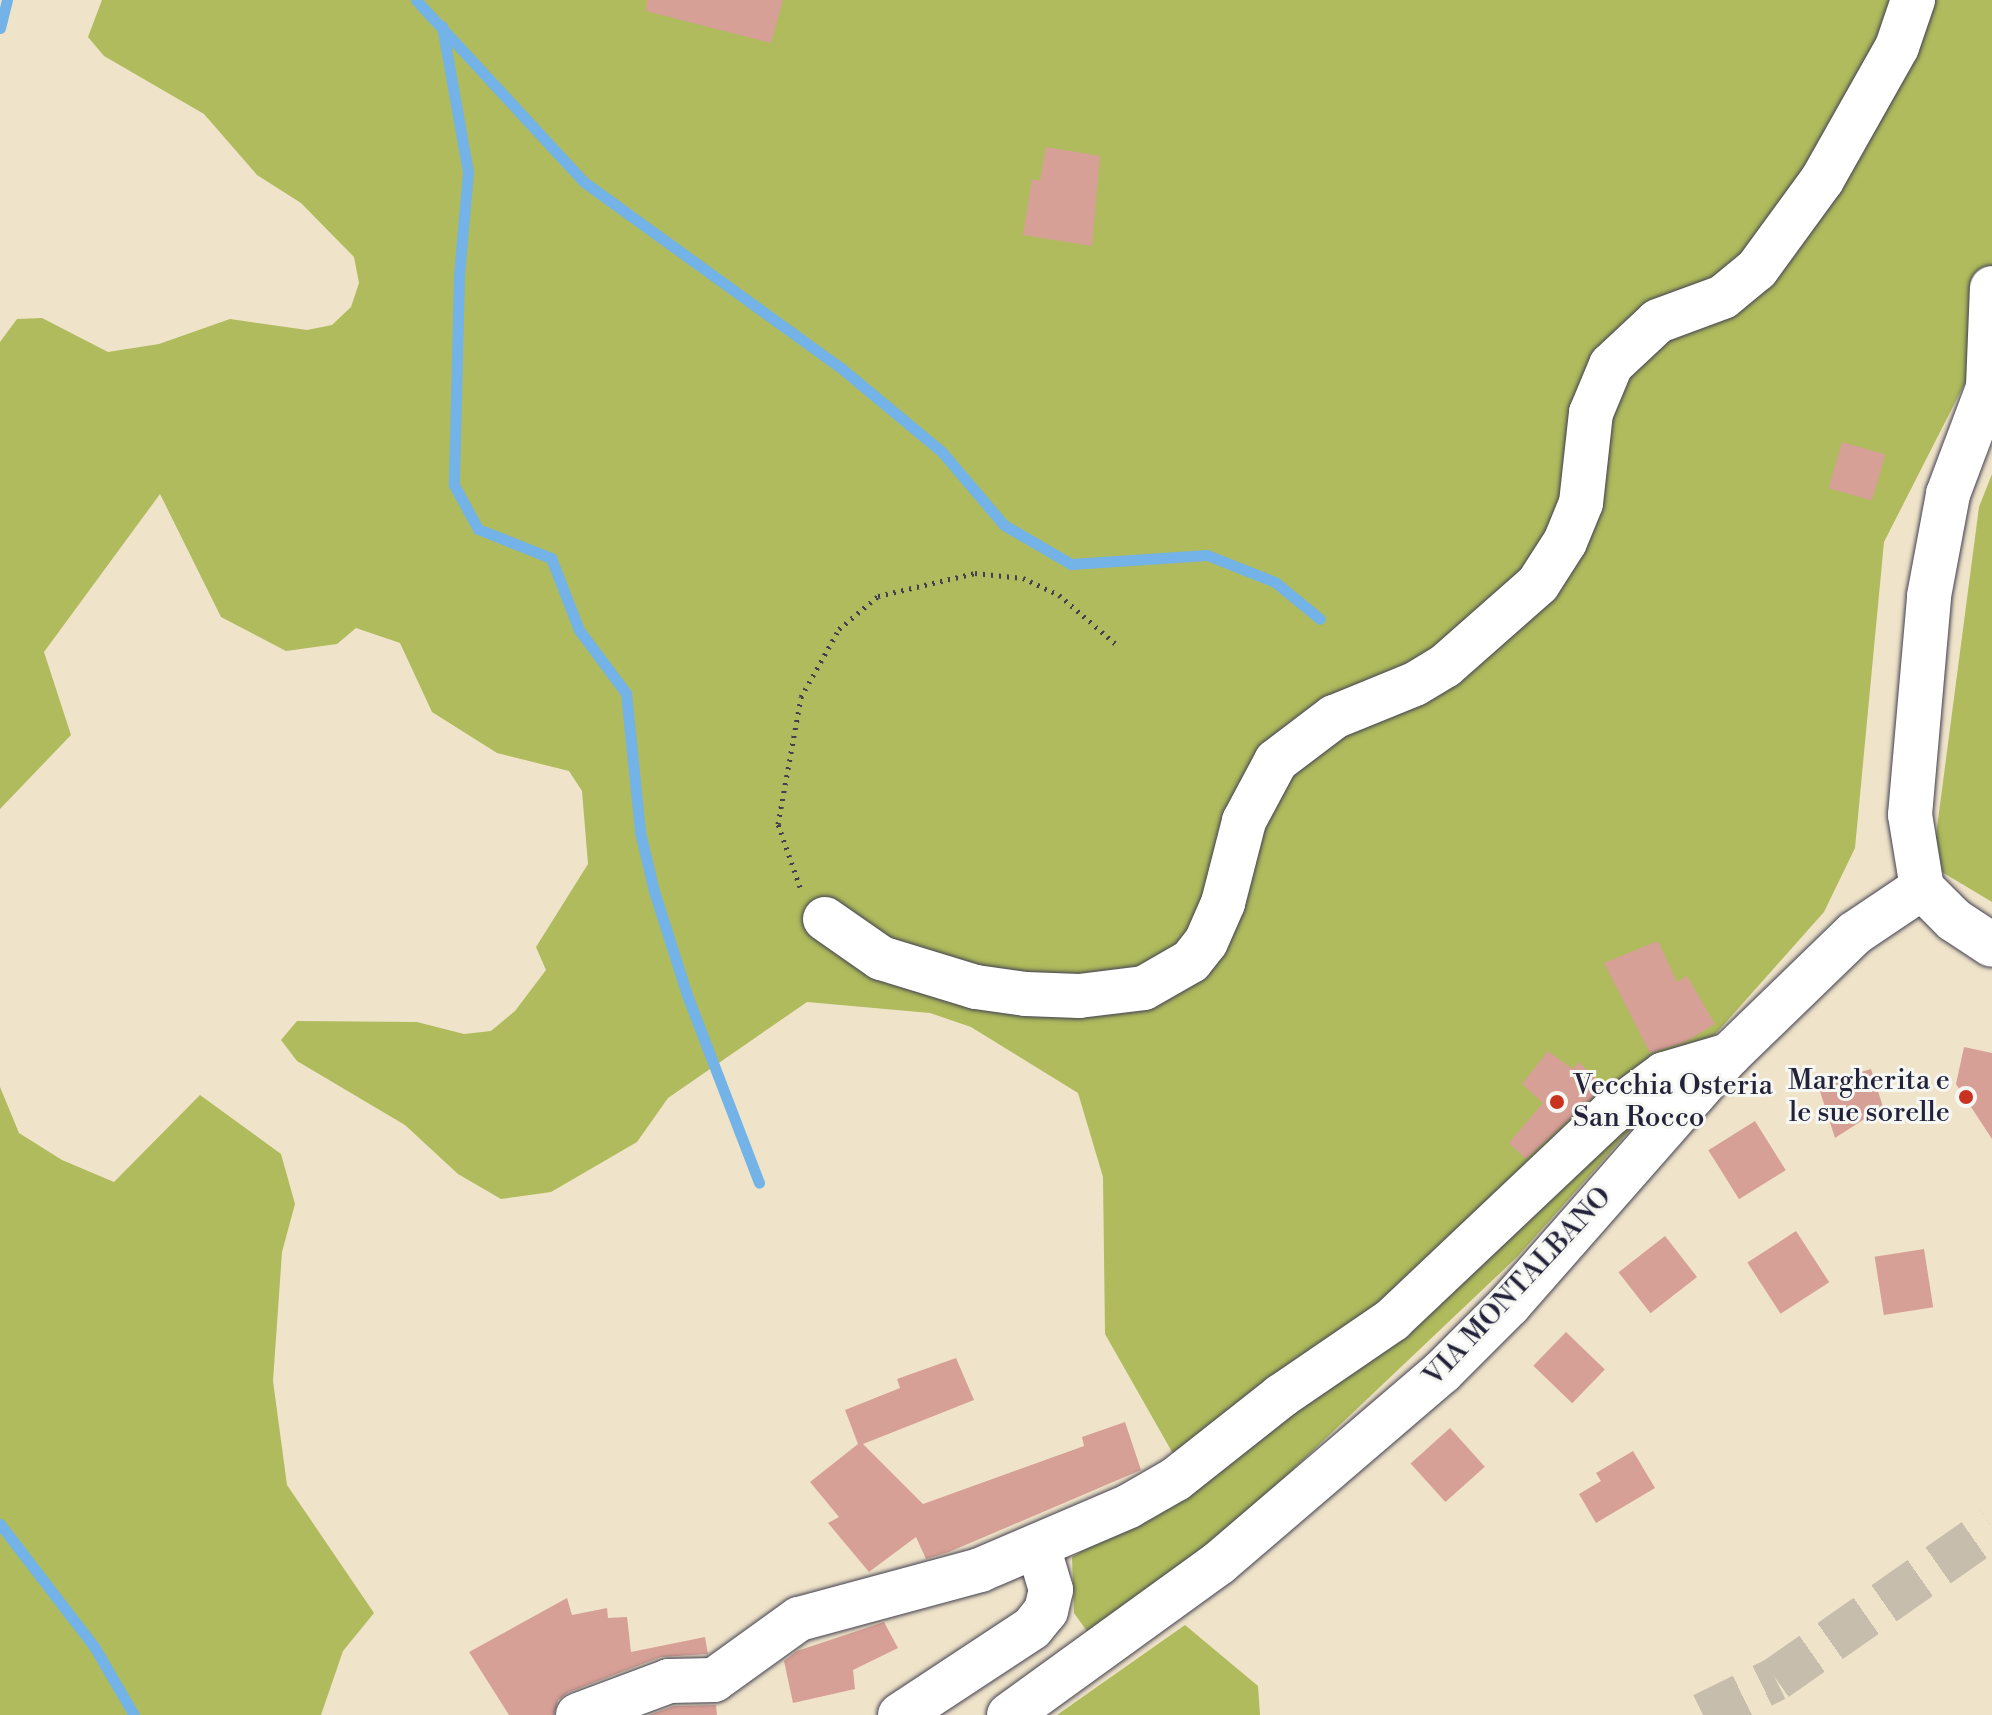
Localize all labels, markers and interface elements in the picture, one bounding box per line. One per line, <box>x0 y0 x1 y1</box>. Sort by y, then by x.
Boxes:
place label: Margherita e le sue sorelle <box>1788 1064 1950 1130</box>
place label: Vecchia Osteria San Rocco <box>1573 1069 1773 1135</box>
marker: Margherita e le sue sorelle <box>1957 1088 1975 1106</box>
marker: Vecchia Osteria San Rocco <box>1548 1093 1566 1111</box>
street label: VIA MONTALBANO <box>1417 1181 1619 1393</box>

